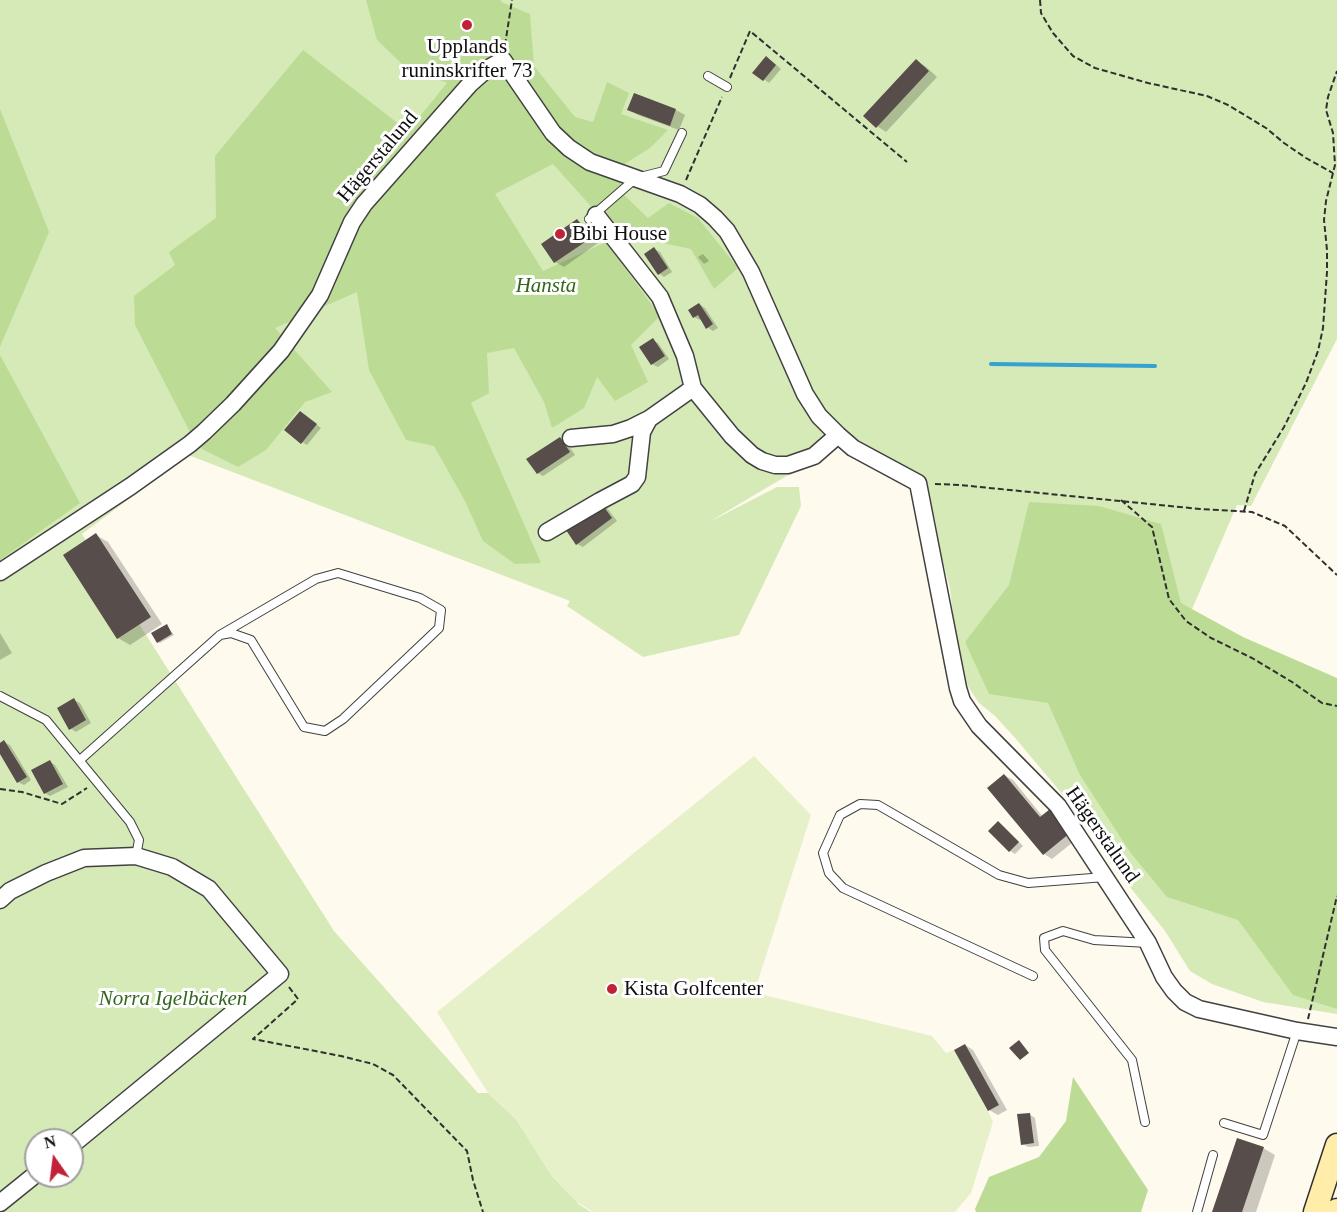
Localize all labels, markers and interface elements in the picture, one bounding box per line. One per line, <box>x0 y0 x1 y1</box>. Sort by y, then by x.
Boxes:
marker: Upplands runinskrifter 73 <box>460 18 474 32</box>
place label: Upplands runinskrifter 73 <box>401 34 533 84</box>
street label: Hägerstalund <box>332 106 424 208</box>
place label: Bibi House <box>572 221 667 247</box>
marker: Bibi House <box>553 227 567 241</box>
park label: Hansta <box>516 273 576 299</box>
street label: Hägerstalund <box>1060 782 1144 888</box>
place label: Kista Golfcenter <box>624 976 763 1002</box>
marker: Kista Golfcenter <box>605 982 619 996</box>
park label: Norra Igelbäcken <box>99 986 247 1012</box>
north arrow <box>24 1128 84 1188</box>
text: N <box>42 1132 58 1152</box>

